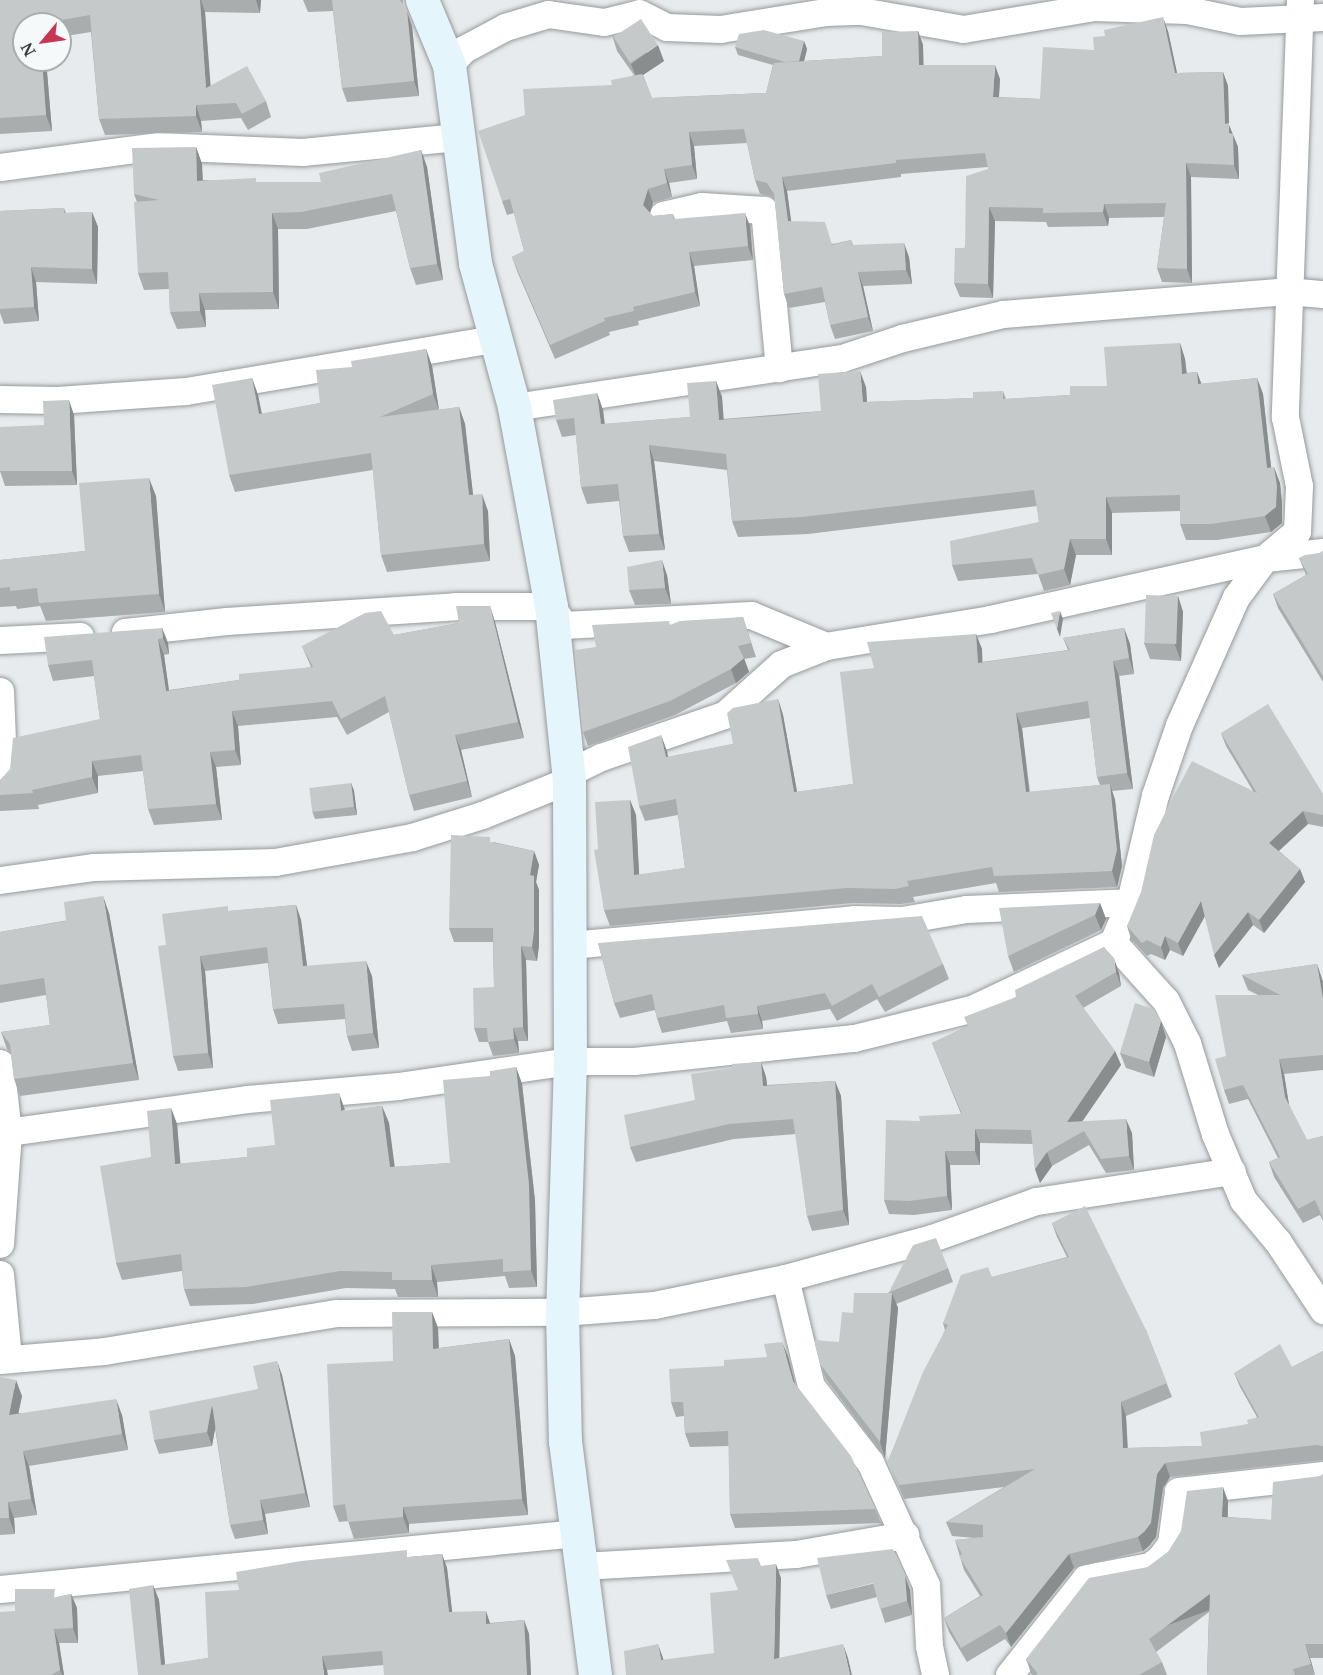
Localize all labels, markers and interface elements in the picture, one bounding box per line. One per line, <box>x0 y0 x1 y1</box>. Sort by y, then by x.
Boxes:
north arrow <box>12 12 72 72</box>
text: N <box>15 39 41 61</box>

